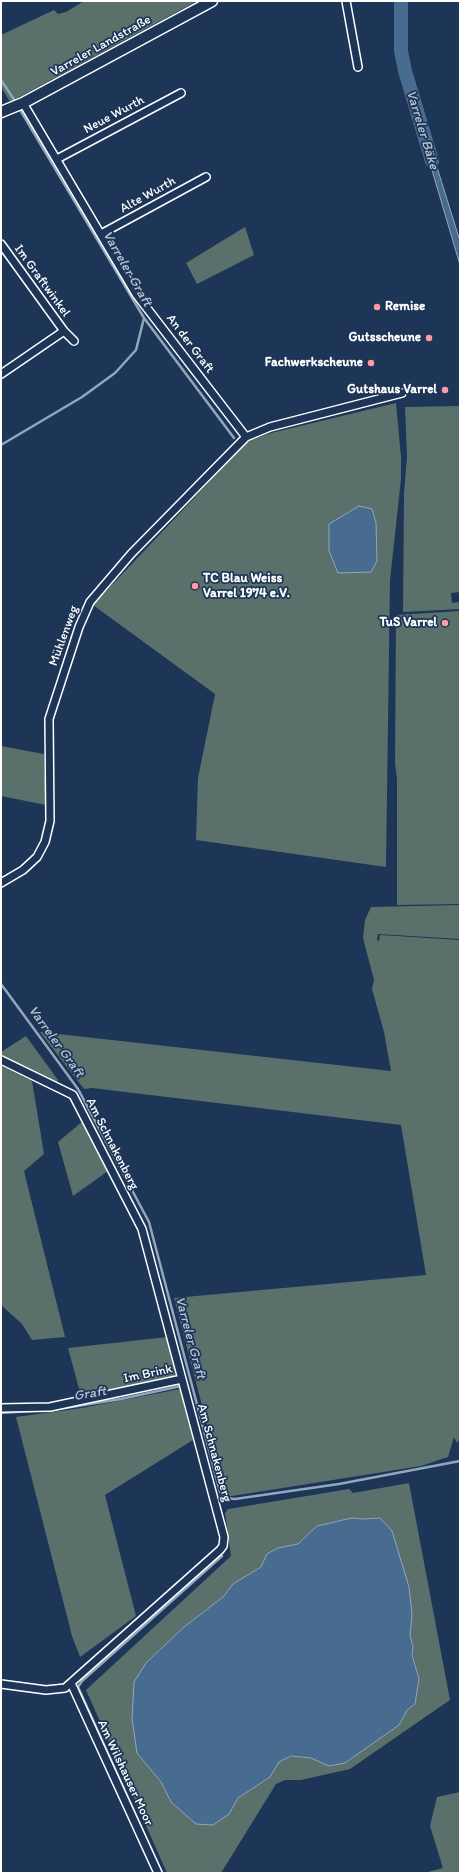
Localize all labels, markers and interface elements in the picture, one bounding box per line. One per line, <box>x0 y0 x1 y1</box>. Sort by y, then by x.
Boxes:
street label: Varreler Landstraße <box>48 12 154 80</box>
water label: Varreler Bäke <box>402 88 442 172</box>
street label: Neue Wurth <box>81 93 147 137</box>
street label: Alte Wurth <box>117 173 179 217</box>
water label: Varreler Graft <box>99 228 155 310</box>
street label: Im Graftwinkel <box>11 242 73 320</box>
place label: Remise <box>385 299 425 315</box>
marker: Remise <box>372 302 382 312</box>
street label: An der Graft <box>163 311 217 377</box>
place label: Gutsscheune <box>349 330 421 346</box>
marker: Gutsscheune <box>424 333 434 343</box>
place label: Fachwerkscheune <box>265 355 363 371</box>
marker: Fachwerkscheune <box>366 358 376 368</box>
place label: Gutshaus Varrel <box>347 382 437 398</box>
marker: Gutshaus Varrel <box>440 385 450 395</box>
place label: TC Blau Weiss Varrel 1974 e.V. <box>203 571 290 602</box>
marker: TC Blau Weiss Varrel 1974 e.V. <box>190 581 200 591</box>
street label: Mühlenweg <box>46 604 82 668</box>
place label: TuS Varrel <box>379 615 437 631</box>
marker: TuS Varrel <box>440 618 450 628</box>
water label: Varreler Graft <box>24 1003 88 1081</box>
street label: Am Schnakenberg <box>82 1095 142 1193</box>
water label: Varreler Graft <box>171 1295 209 1381</box>
street label: Im Brink <box>122 1361 174 1387</box>
water label: Graft <box>72 1383 108 1405</box>
street label: Am Schnakenberg <box>193 1402 235 1504</box>
street label: Am Wilshauser Moor <box>94 1718 156 1828</box>

